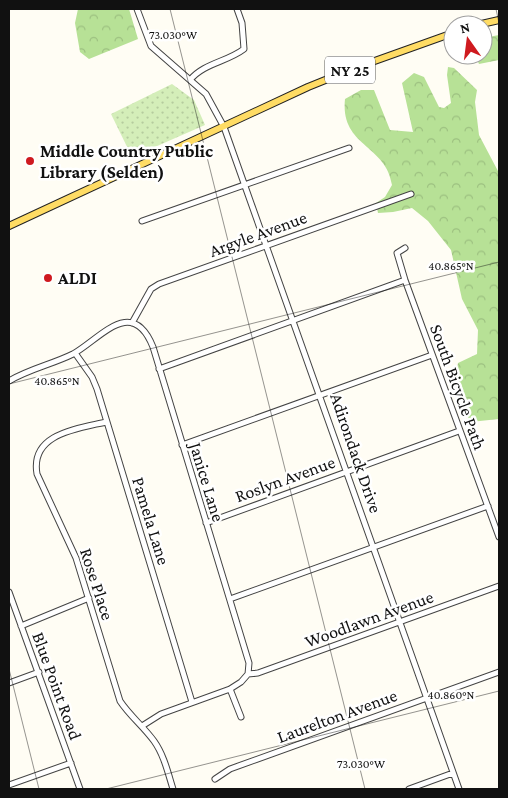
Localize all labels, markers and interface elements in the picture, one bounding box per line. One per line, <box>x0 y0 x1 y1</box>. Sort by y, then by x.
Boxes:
north arrow <box>443 15 493 65</box>
text: N <box>458 18 472 36</box>
text: 73.030°W <box>149 28 197 42</box>
road number: NY 25 <box>325 56 375 84</box>
place label: Middle Country Public Library (Selden) <box>40 141 213 183</box>
marker: Middle Country Public Library (Selden) <box>24 155 36 167</box>
street label: Argyle Avenue <box>206 207 310 261</box>
text: 40.865°N <box>428 259 474 273</box>
place label: ALDI <box>57 268 97 288</box>
marker: ALDI <box>42 272 54 284</box>
street label: South Bicycle Path <box>426 321 490 453</box>
text: 40.865°N <box>34 374 80 388</box>
street label: Adirondack Drive <box>326 390 386 516</box>
street label: Janice Lane <box>185 438 229 524</box>
street label: Roslyn Avenue <box>232 452 338 506</box>
street label: Pamela Lane <box>128 475 174 567</box>
street label: Rose Place <box>76 546 118 623</box>
street label: Woodlawn Avenue <box>302 586 436 652</box>
street label: Blue Point Road <box>28 629 86 743</box>
street label: Laurelton Avenue <box>274 685 400 747</box>
text: 40.860°N <box>428 688 474 702</box>
text: 73.030°W <box>337 757 385 771</box>

